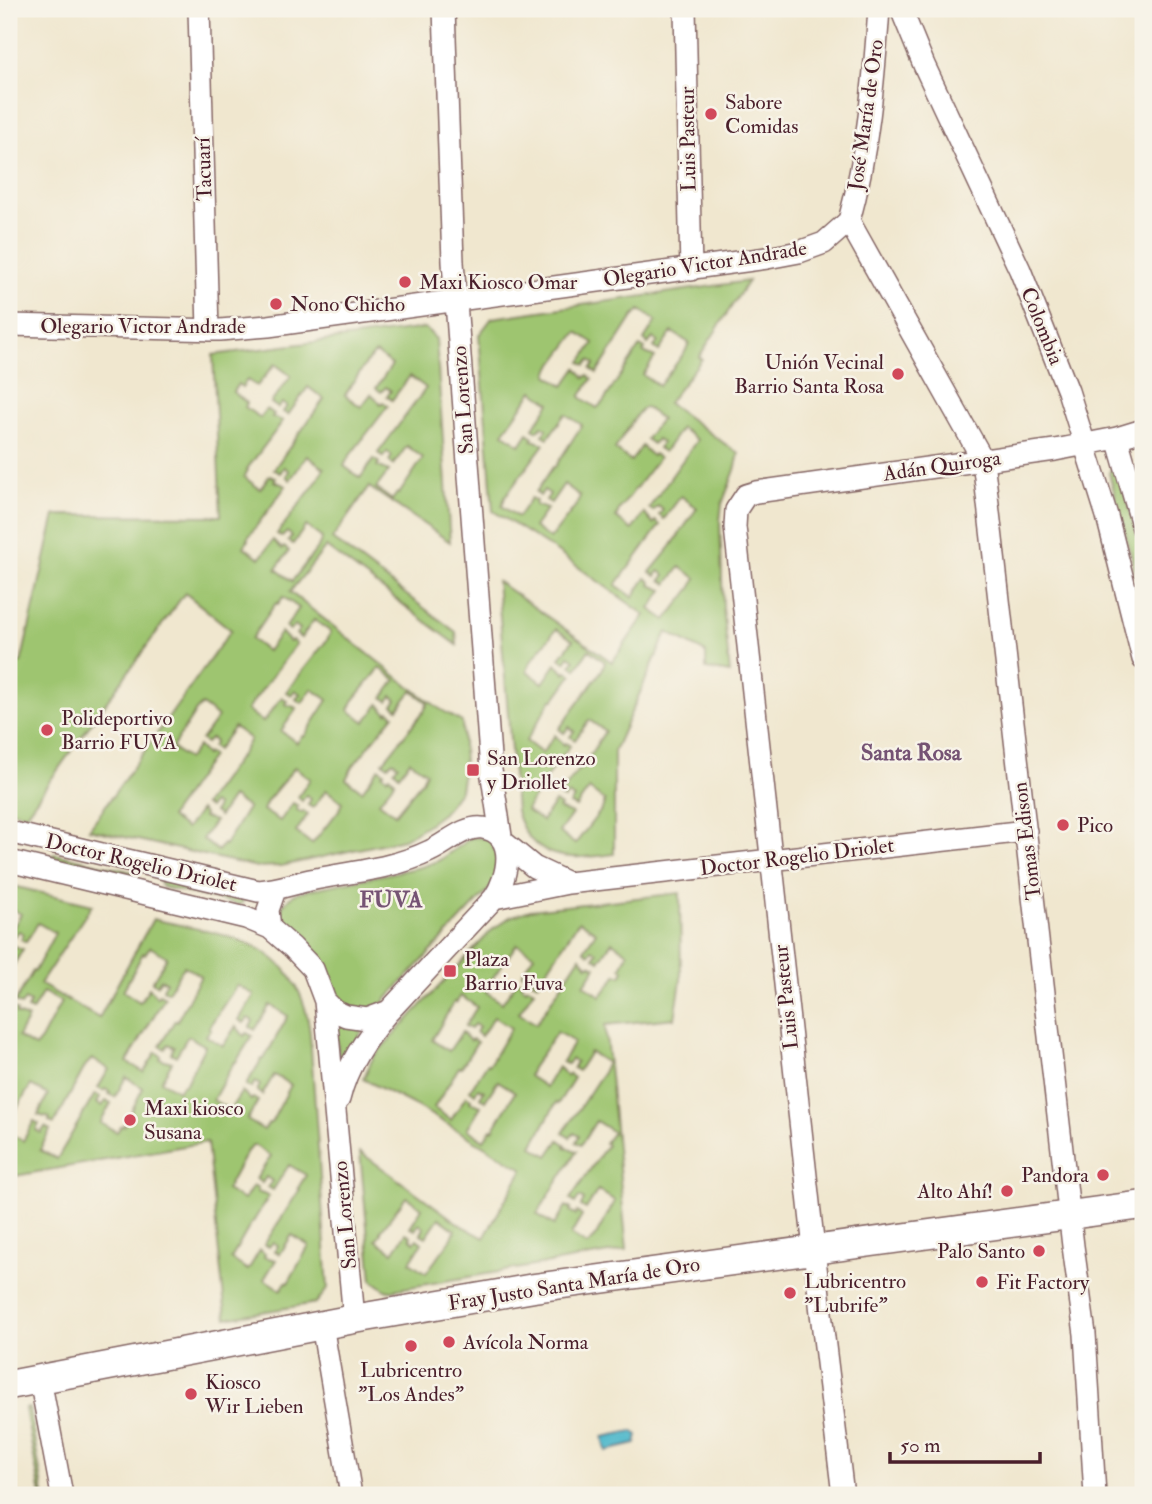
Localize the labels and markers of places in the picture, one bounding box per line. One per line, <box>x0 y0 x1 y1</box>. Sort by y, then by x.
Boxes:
place label: Sabore Comidas <box>725 89 798 140</box>
marker: Sabore Comidas <box>703 106 719 122</box>
place label: Maxi Kiosco Omar <box>419 269 578 296</box>
marker: Maxi Kiosco Omar <box>397 274 413 290</box>
place label: Nono Chicho <box>290 291 405 318</box>
marker: Nono Chicho <box>268 296 284 312</box>
place label: Unión Vecinal Barrio Santa Rosa <box>734 349 885 400</box>
marker: Unión Vecinal Barrio Santa Rosa <box>890 366 906 382</box>
place label: Polideportivo Barrio FUVA <box>61 705 177 756</box>
marker: Polideportivo Barrio FUVA <box>39 722 55 738</box>
place label: San Lorenzo y Driollet <box>487 745 596 796</box>
marker: San Lorenzo y Driollet <box>465 762 481 778</box>
place label: Pico <box>1077 812 1113 839</box>
marker: Pico <box>1055 817 1071 833</box>
place label: Plaza Barrio Fuva <box>464 946 564 997</box>
marker: Plaza Barrio Fuva <box>442 963 458 979</box>
place label: Maxi kiosco Susana <box>144 1095 244 1146</box>
marker: Maxi kiosco Susana <box>122 1112 138 1128</box>
place label: Pandora <box>1021 1162 1089 1189</box>
marker: Pandora <box>1095 1167 1111 1183</box>
place label: Alto Ahí! <box>916 1178 993 1205</box>
marker: Alto Ahí! <box>999 1183 1015 1199</box>
place label: Palo Santo <box>937 1238 1025 1265</box>
marker: Palo Santo <box>1031 1243 1047 1259</box>
place label: Lubricentro "Lubrife" <box>804 1268 906 1319</box>
place label: Fit Factory <box>996 1269 1090 1296</box>
marker: Fit Factory <box>974 1274 990 1290</box>
marker: Lubricentro "Lubrife" <box>782 1285 798 1301</box>
place label: Avícola Norma <box>462 1329 589 1356</box>
marker: Avícola Norma <box>441 1334 457 1350</box>
marker: Lubricentro "Los Andes" <box>403 1338 419 1354</box>
place label: Lubricentro "Los Andes" <box>358 1357 464 1408</box>
place label: Kiosco Wir Lieben <box>204 1369 304 1420</box>
marker: Kiosco Wir Lieben <box>183 1386 199 1402</box>

